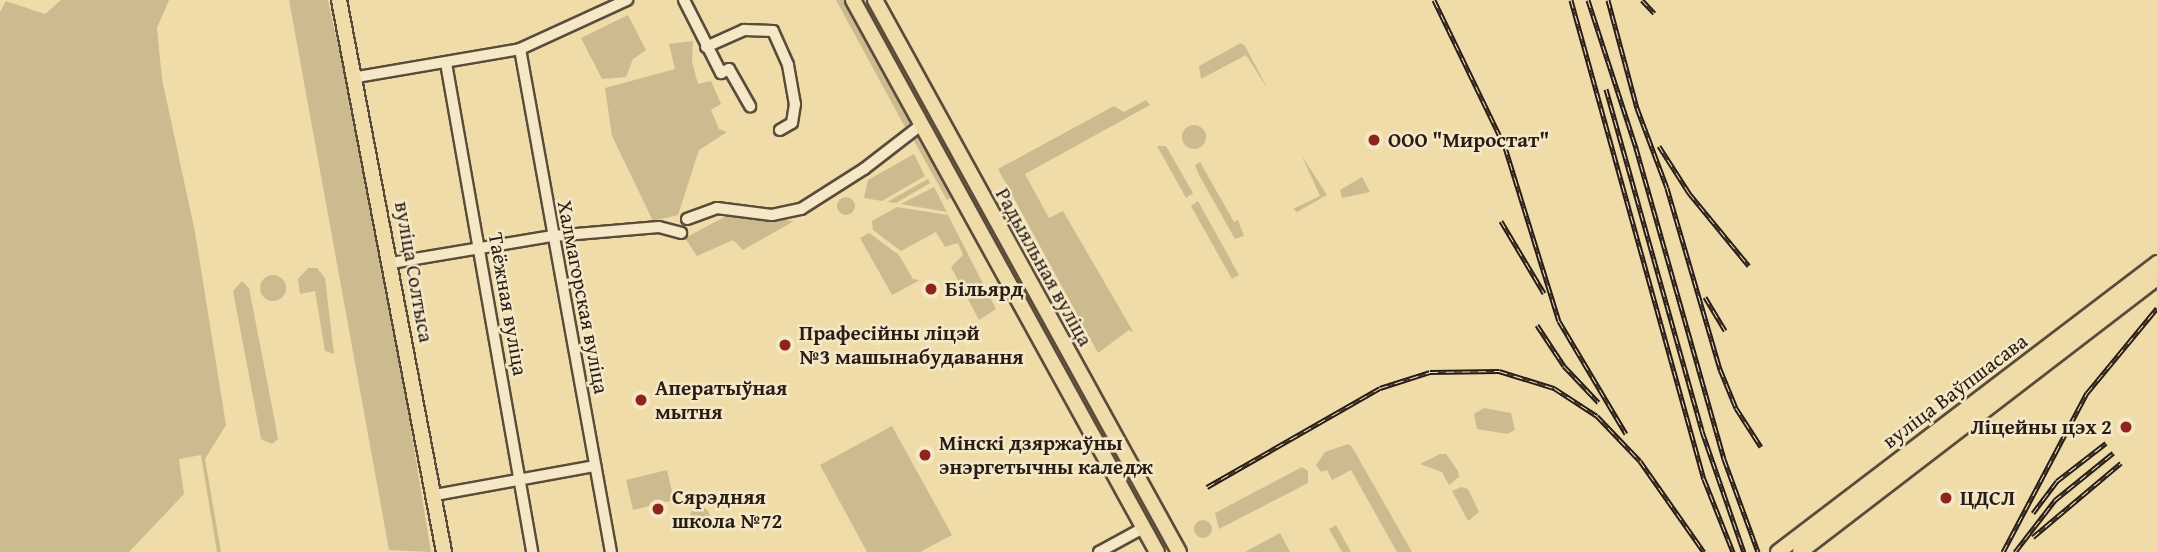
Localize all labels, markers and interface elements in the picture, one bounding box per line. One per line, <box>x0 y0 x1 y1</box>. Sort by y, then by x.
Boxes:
place label: ООО "Миростат" <box>1388 127 1549 153</box>
marker: ООО "Миростат" <box>1366 132 1382 148</box>
street label: Радыяльная вуліца <box>990 183 1098 351</box>
street label: Халмагорская вуліца <box>552 198 614 396</box>
street label: вуліца Солтыса <box>389 199 439 345</box>
street label: Таёжная вуліца <box>483 231 533 377</box>
place label: Більярд <box>945 276 1024 302</box>
marker: Більярд <box>923 281 939 297</box>
place label: Прафесійны ліцэй №3 машынабудавання <box>799 320 1024 370</box>
street label: вуліца Ваўпшасава <box>1878 328 2032 454</box>
marker: Прафесійны ліцэй №3 машынабудавання <box>777 337 793 353</box>
place label: Аператыўная мытня <box>655 375 787 425</box>
marker: Аператыўная мытня <box>633 392 649 408</box>
place label: Ліцейны цэх 2 <box>1971 414 2112 440</box>
marker: Ліцейны цэх 2 <box>2118 419 2134 435</box>
place label: Мінскі дзяржаўны энэргетычны каледж <box>939 430 1153 480</box>
marker: Мінскі дзяржаўны энэргетычны каледж <box>917 447 933 463</box>
place label: Сярэдняя школа №72 <box>672 484 782 534</box>
place label: ЦДСЛ <box>1960 485 2015 511</box>
marker: ЦДСЛ <box>1938 490 1954 506</box>
marker: Сярэдняя школа №72 <box>650 501 666 517</box>

